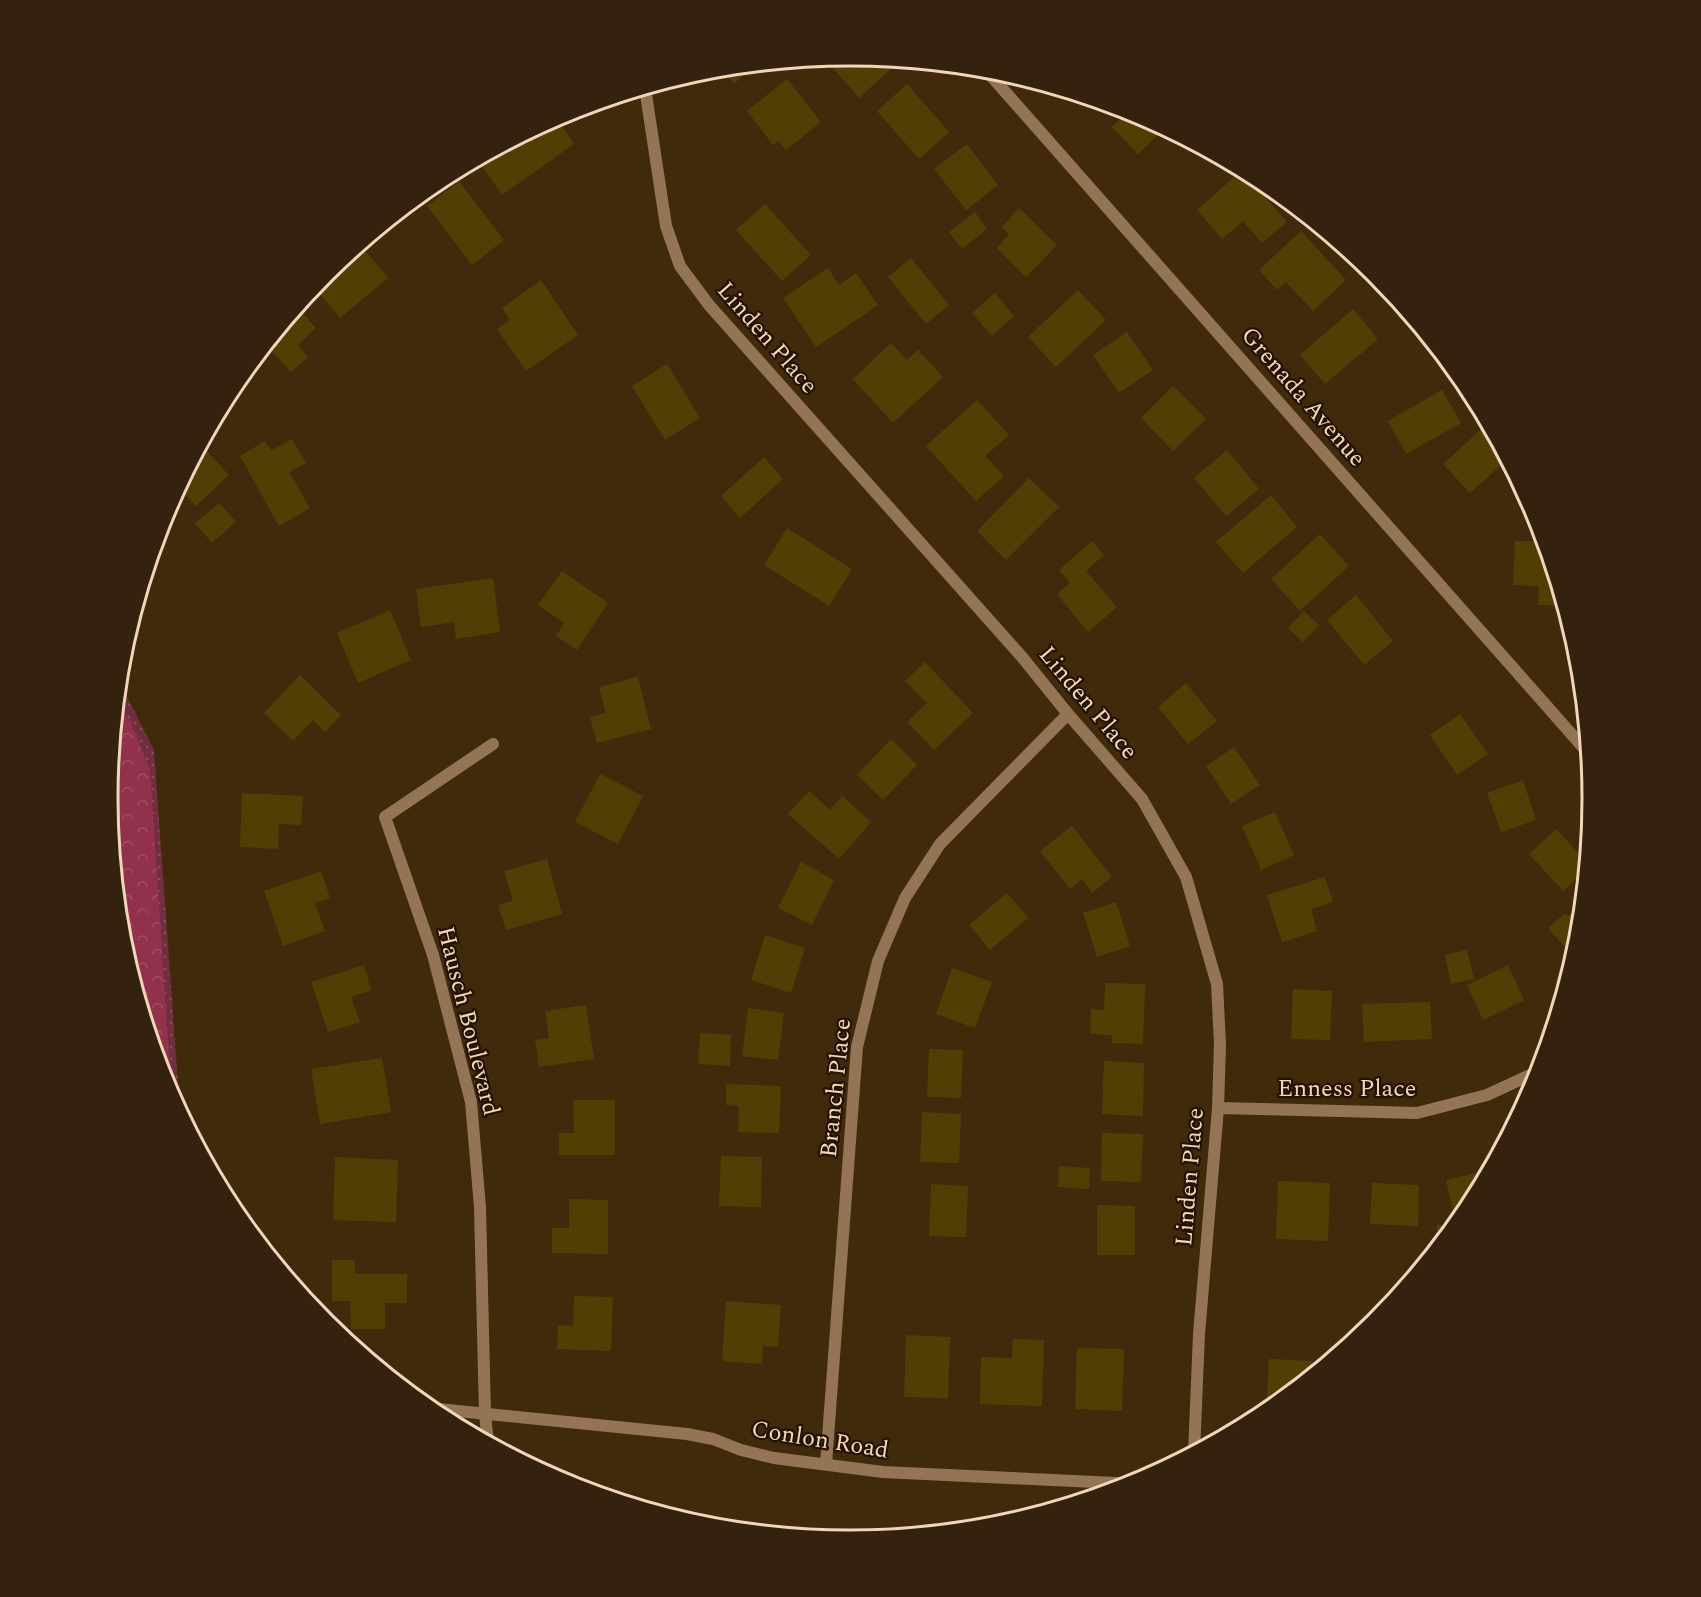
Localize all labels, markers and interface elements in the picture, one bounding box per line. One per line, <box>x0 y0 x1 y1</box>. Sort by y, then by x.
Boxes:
street label: Linden Place <box>708 274 826 402</box>
street label: Grenada Avenue <box>1232 319 1374 475</box>
street label: Linden Place <box>1030 638 1146 768</box>
street label: Hausch Boulevard <box>427 923 509 1119</box>
street label: Branch Place <box>811 1017 861 1159</box>
street label: Enness Place <box>1278 1071 1416 1107</box>
street label: Linden Place <box>1166 1106 1214 1248</box>
street label: Conlon Road <box>749 1411 891 1469</box>

